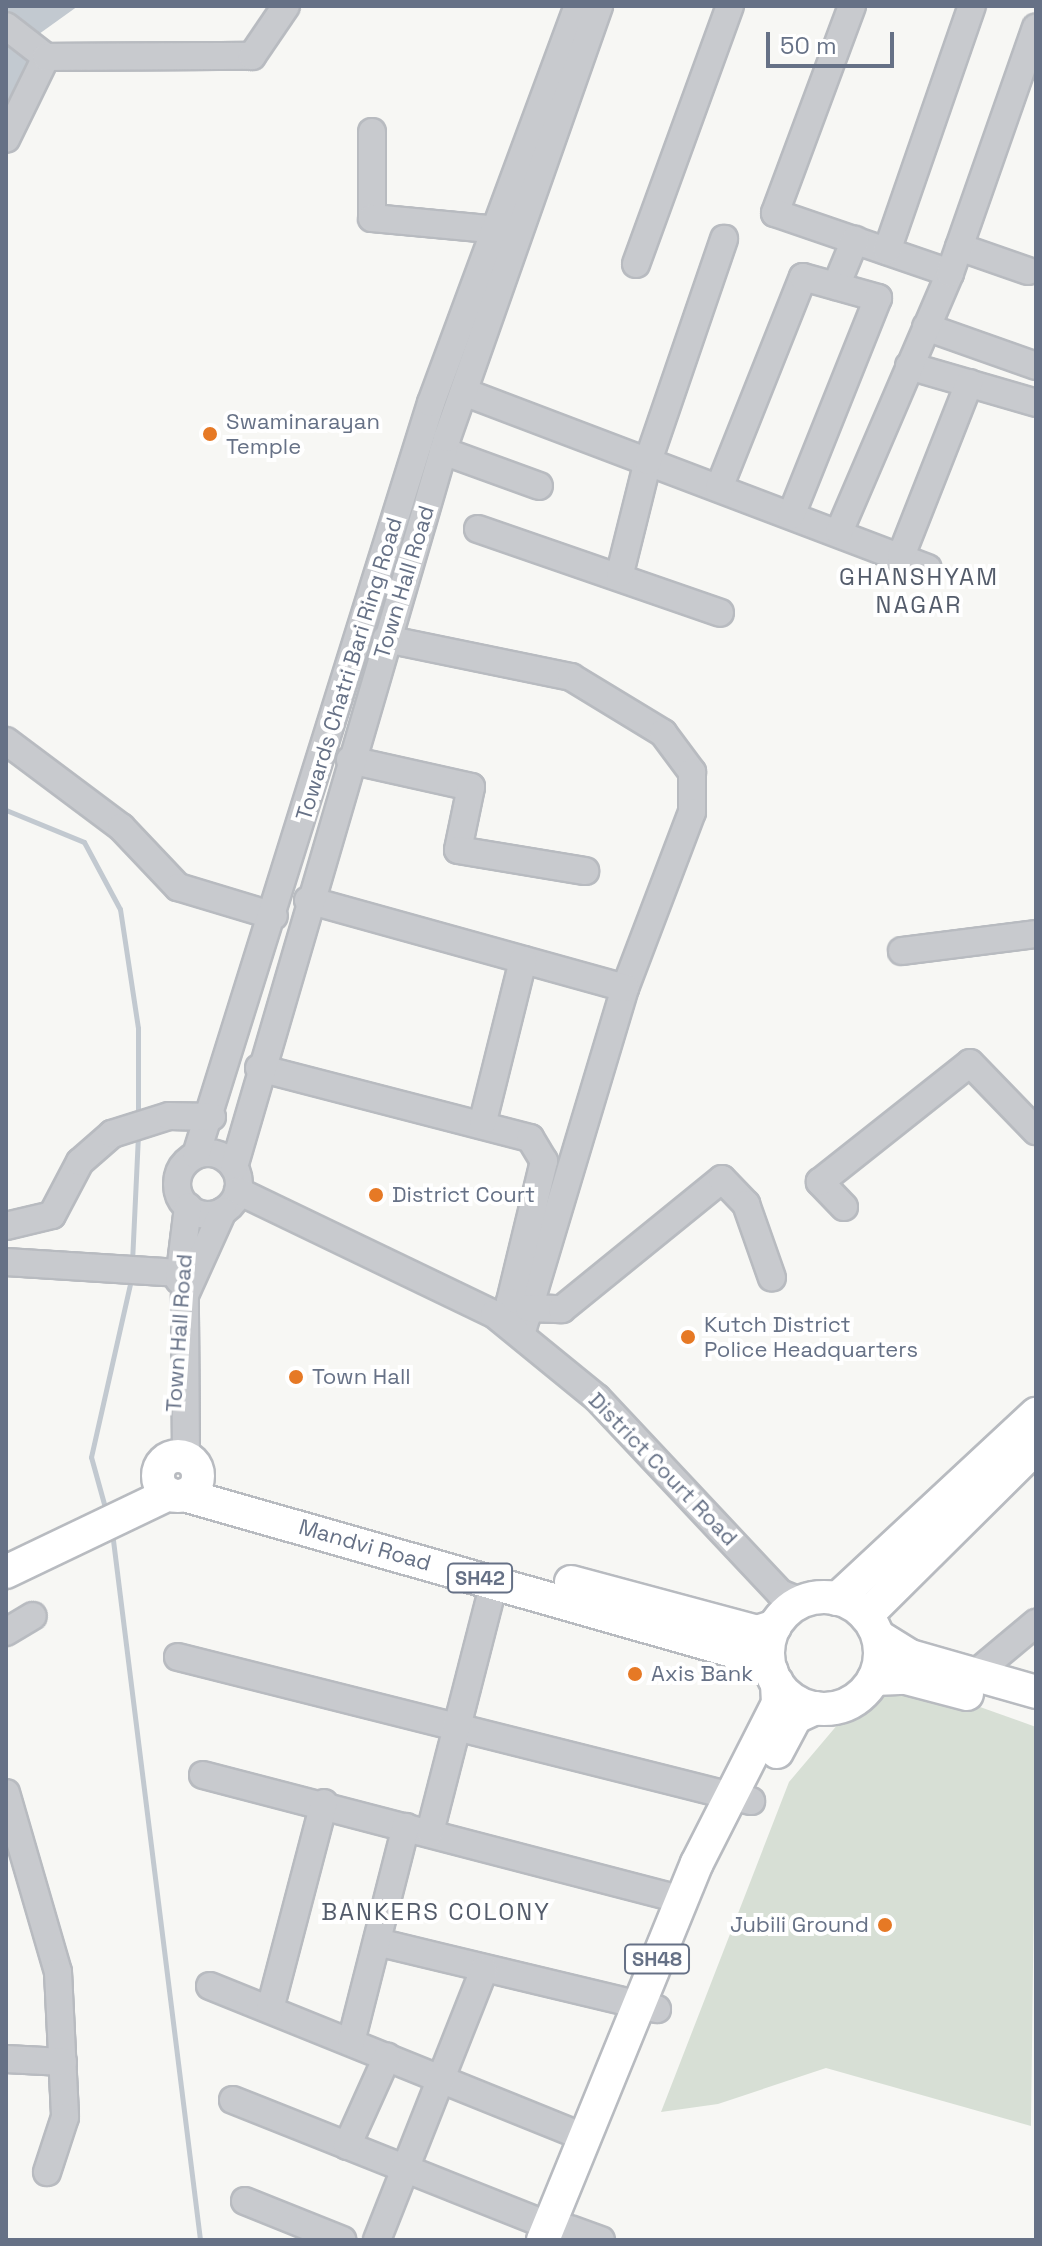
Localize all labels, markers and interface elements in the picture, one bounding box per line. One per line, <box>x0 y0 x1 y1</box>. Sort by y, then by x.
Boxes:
scale bar <box>770 16 898 66</box>
text: 50 m <box>780 30 837 61</box>
place label: Swaminarayan Temple <box>226 408 380 460</box>
marker: Swaminarayan Temple <box>201 425 219 443</box>
street label: Town Hall Road <box>368 502 440 662</box>
street label: Towards Chatri Bari Ring Road <box>290 514 408 824</box>
district label: GHANSHYAM NAGAR <box>839 563 999 619</box>
place label: District Court <box>392 1182 535 1208</box>
marker: District Court <box>367 1186 385 1204</box>
street label: Town Hall Road <box>160 1253 198 1413</box>
place label: Kutch District Police Headquarters <box>704 1311 918 1362</box>
marker: Kutch District Police Headquarters <box>679 1328 697 1346</box>
place label: Town Hall <box>312 1364 411 1390</box>
marker: Town Hall <box>287 1368 305 1386</box>
street label: District Court Road <box>583 1387 743 1551</box>
street label: Mandvi Road <box>296 1514 434 1576</box>
road number: SH42 <box>446 1562 514 1594</box>
place label: Axis Bank <box>651 1661 753 1687</box>
marker: Axis Bank <box>626 1665 644 1683</box>
district label: BANKERS COLONY <box>321 1898 551 1926</box>
place label: Jubili Ground <box>730 1912 869 1938</box>
marker: Jubili Ground <box>876 1916 894 1934</box>
road number: SH48 <box>623 1943 691 1975</box>

